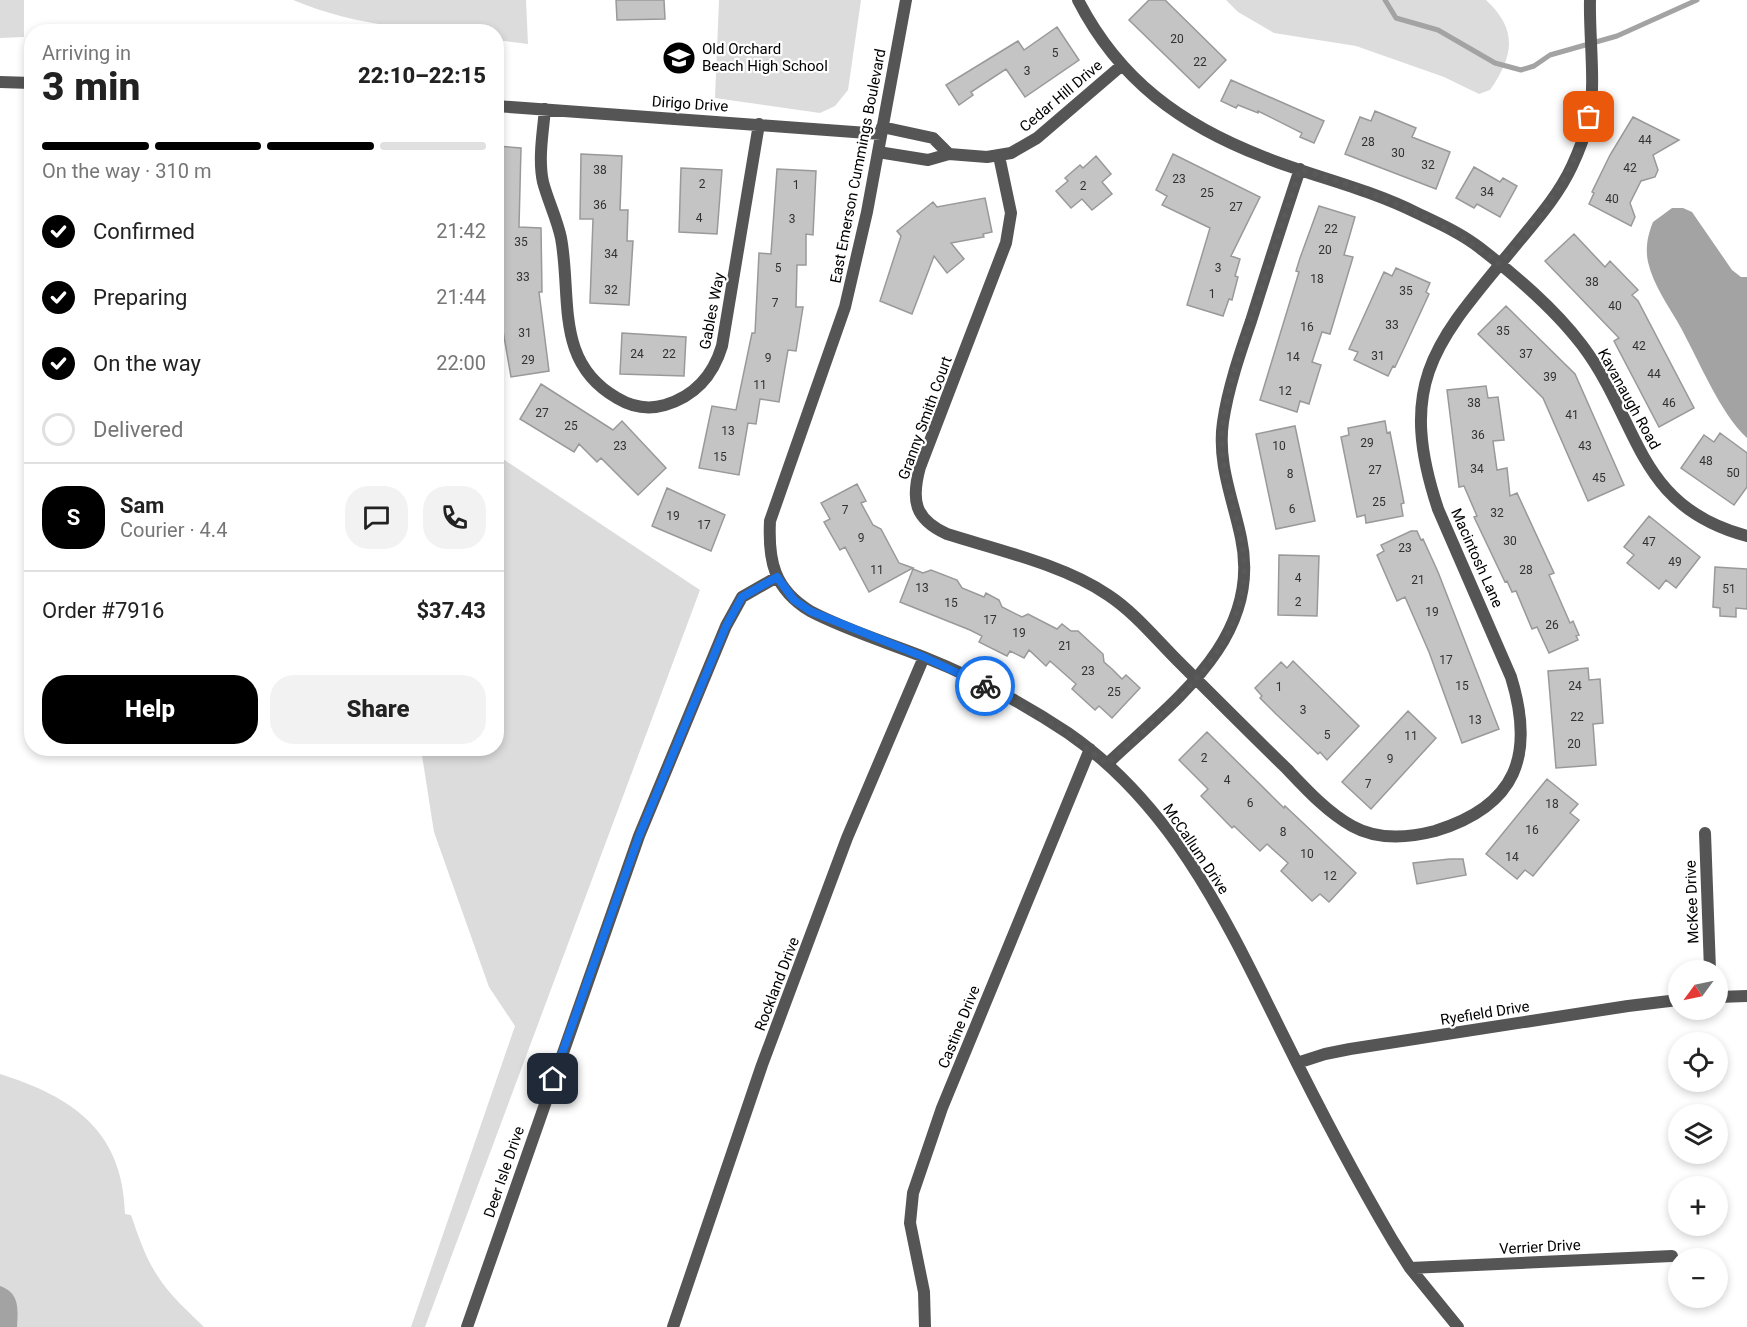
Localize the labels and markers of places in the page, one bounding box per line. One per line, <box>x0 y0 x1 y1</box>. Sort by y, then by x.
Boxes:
school or university icon: Old Orchard Beach High School <box>661 40 697 76</box>
place label: Old Orchard Beach High School <box>702 40 828 75</box>
pin <box>1563 91 1614 142</box>
pin <box>527 1053 578 1104</box>

